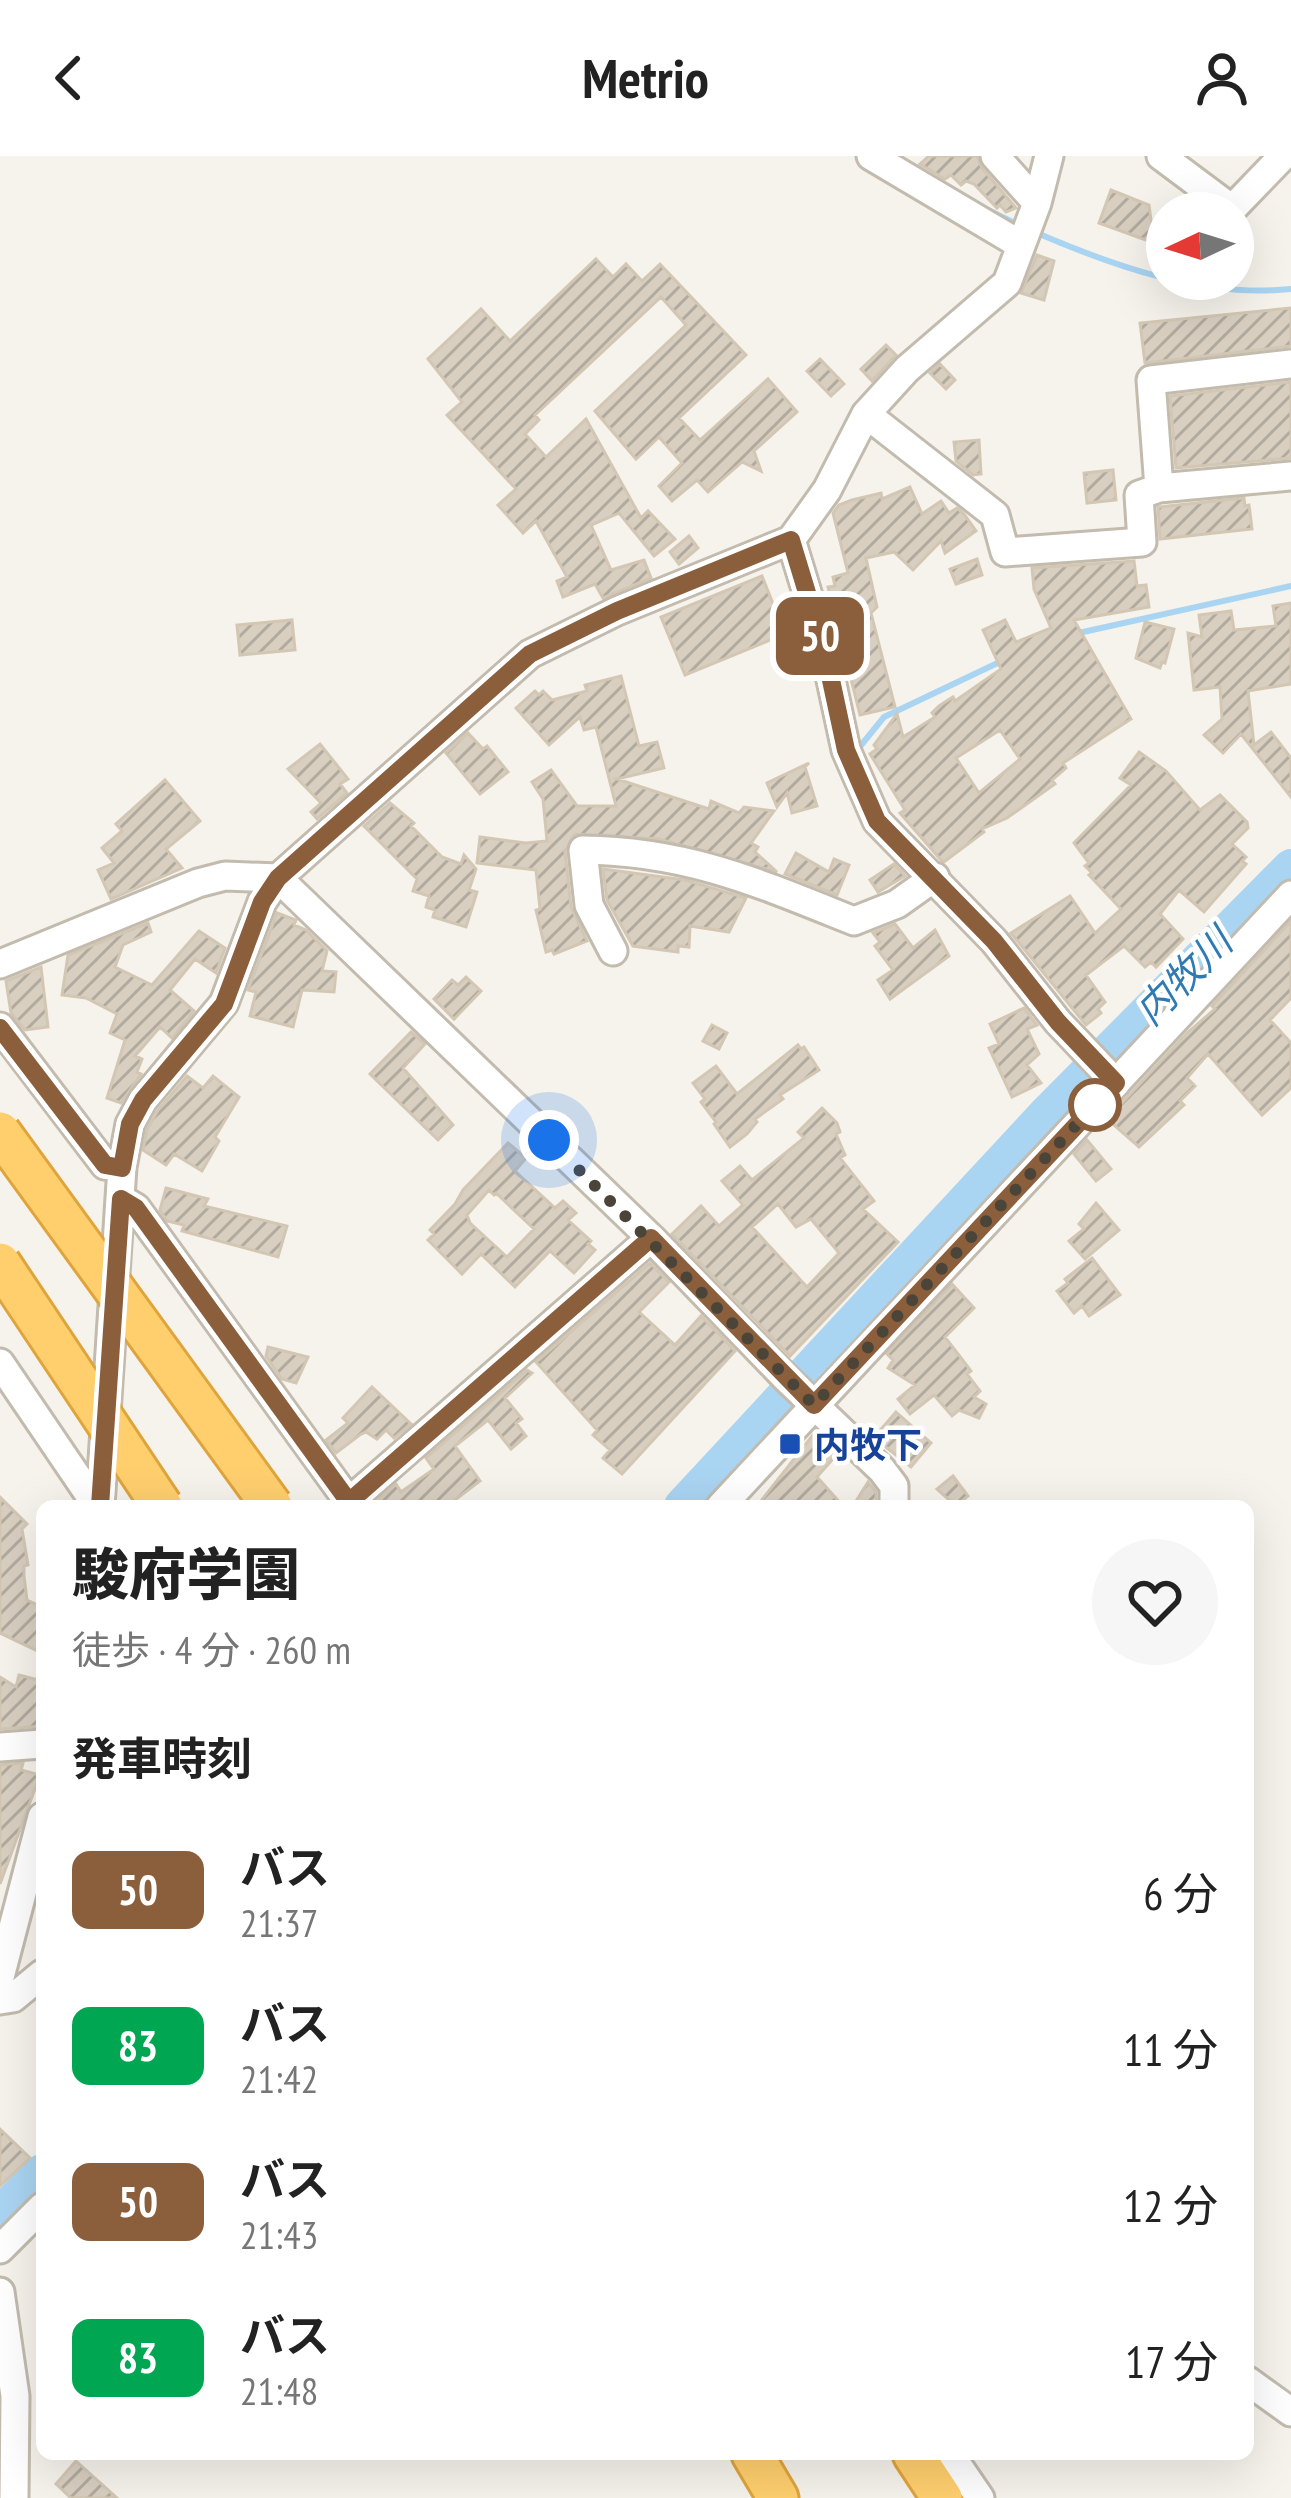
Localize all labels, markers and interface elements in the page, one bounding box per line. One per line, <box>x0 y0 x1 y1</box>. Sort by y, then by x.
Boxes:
text: Metrio <box>582 43 709 113</box>
icon: back <box>36 45 102 111</box>
icon: person <box>1189 45 1255 111</box>
north arrow <box>1146 192 1254 300</box>
map controls <box>1146 192 1254 300</box>
line badge: 50 <box>766 597 874 675</box>
text: 50 <box>800 608 840 663</box>
water label: 内牧川 <box>1124 914 1245 1035</box>
unlabelled marker <box>1070 1080 1120 1130</box>
your location <box>519 1110 579 1170</box>
place label: 内牧下 <box>814 1421 922 1468</box>
marker: 内牧下 <box>777 1431 803 1457</box>
text: 駿府学園 <box>72 1537 300 1611</box>
button: heart <box>1092 1539 1218 1665</box>
text: 徒歩 · 4 分 · 260 m <box>72 1624 351 1675</box>
text: 発車時刻 <box>72 1729 252 1787</box>
text: バス <box>240 1838 330 1896</box>
text: 50 <box>118 1862 158 1917</box>
text: 6 分 <box>1143 1864 1218 1922</box>
text: 21:37 <box>240 1897 318 1948</box>
text: バス <box>240 1994 330 2052</box>
text: 83 <box>118 2018 158 2073</box>
text: 11 分 <box>1123 2020 1218 2078</box>
text: 21:42 <box>240 2053 318 2104</box>
text: バス <box>240 2150 330 2208</box>
text: 50 <box>118 2174 158 2229</box>
text: 12 分 <box>1123 2176 1218 2234</box>
text: 21:43 <box>240 2209 318 2260</box>
text: バス <box>240 2306 330 2364</box>
text: 83 <box>118 2330 158 2385</box>
text: 17 分 <box>1125 2332 1218 2390</box>
text: 21:48 <box>240 2365 318 2416</box>

